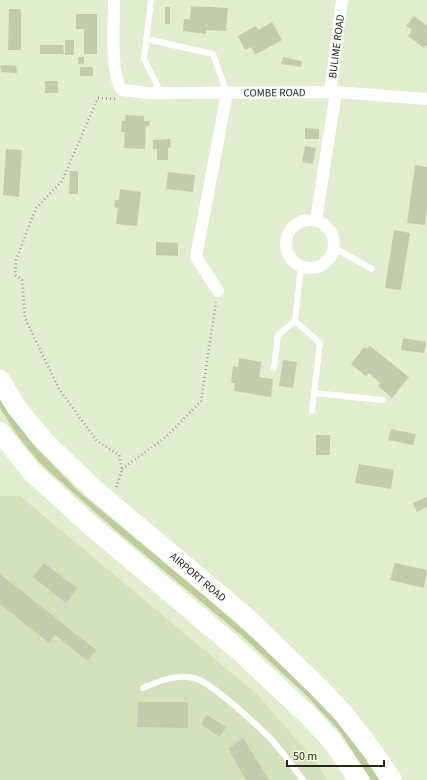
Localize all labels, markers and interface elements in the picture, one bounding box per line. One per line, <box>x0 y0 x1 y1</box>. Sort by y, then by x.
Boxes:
street label: BULIME ROAD <box>324 13 348 79</box>
street label: COMBE ROAD <box>243 85 306 100</box>
street label: AIRPORT ROAD <box>167 549 230 605</box>
scale bar <box>287 742 384 768</box>
text: 50 m <box>293 748 317 765</box>

